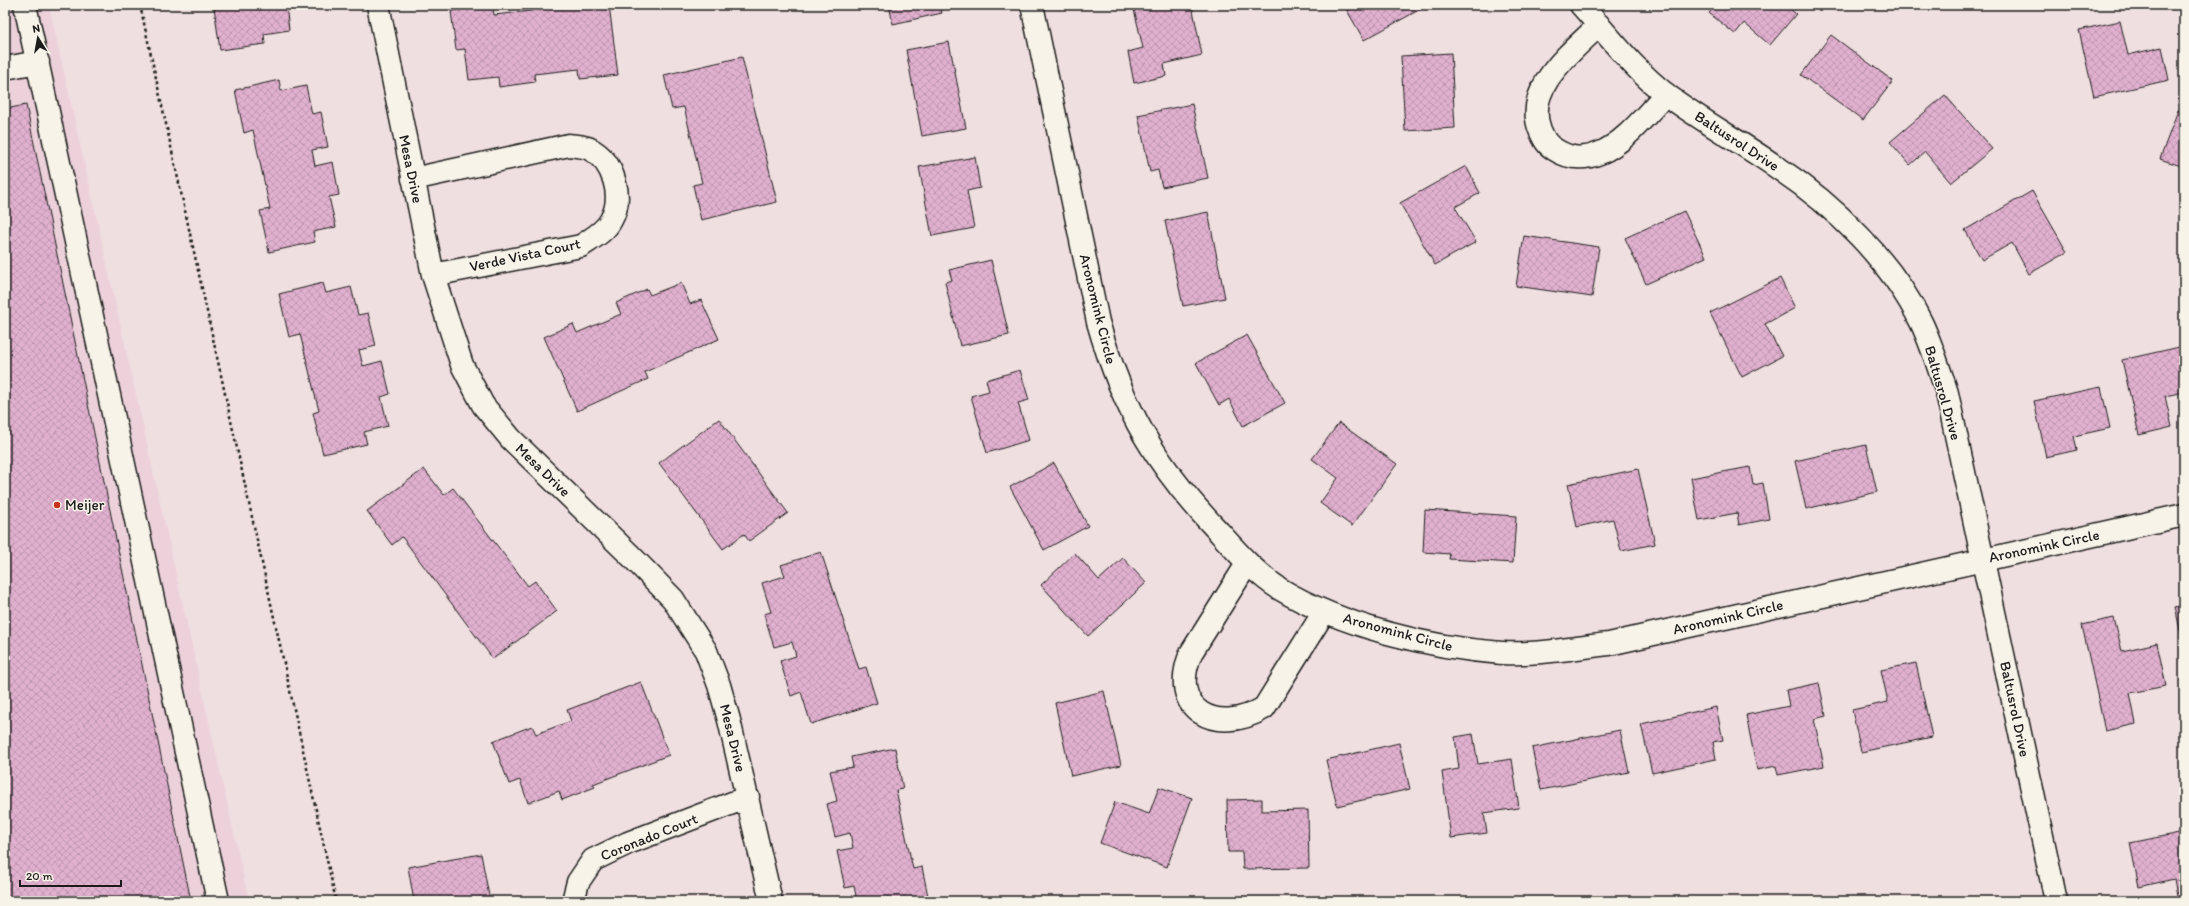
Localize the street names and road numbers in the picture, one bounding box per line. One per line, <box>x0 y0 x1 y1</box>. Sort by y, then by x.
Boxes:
street label: Baltusrol Drive <box>1691 107 1783 175</box>
street label: Mesa Drive <box>395 133 427 205</box>
street label: Verde Vista Court <box>468 234 582 276</box>
street label: Aronomink Circle <box>1076 252 1120 366</box>
street label: Baltusrol Drive <box>1921 344 1965 442</box>
street label: Mesa Drive <box>512 439 574 501</box>
street label: Aronomink Circle <box>1987 525 2101 567</box>
street label: Aronomink Circle <box>1671 596 1785 638</box>
street label: Aronomink Circle <box>1341 609 1455 655</box>
street label: Baltusrol Drive <box>1996 660 2034 758</box>
street label: Mesa Drive <box>716 702 750 774</box>
street label: Coronado Court <box>598 809 701 865</box>

